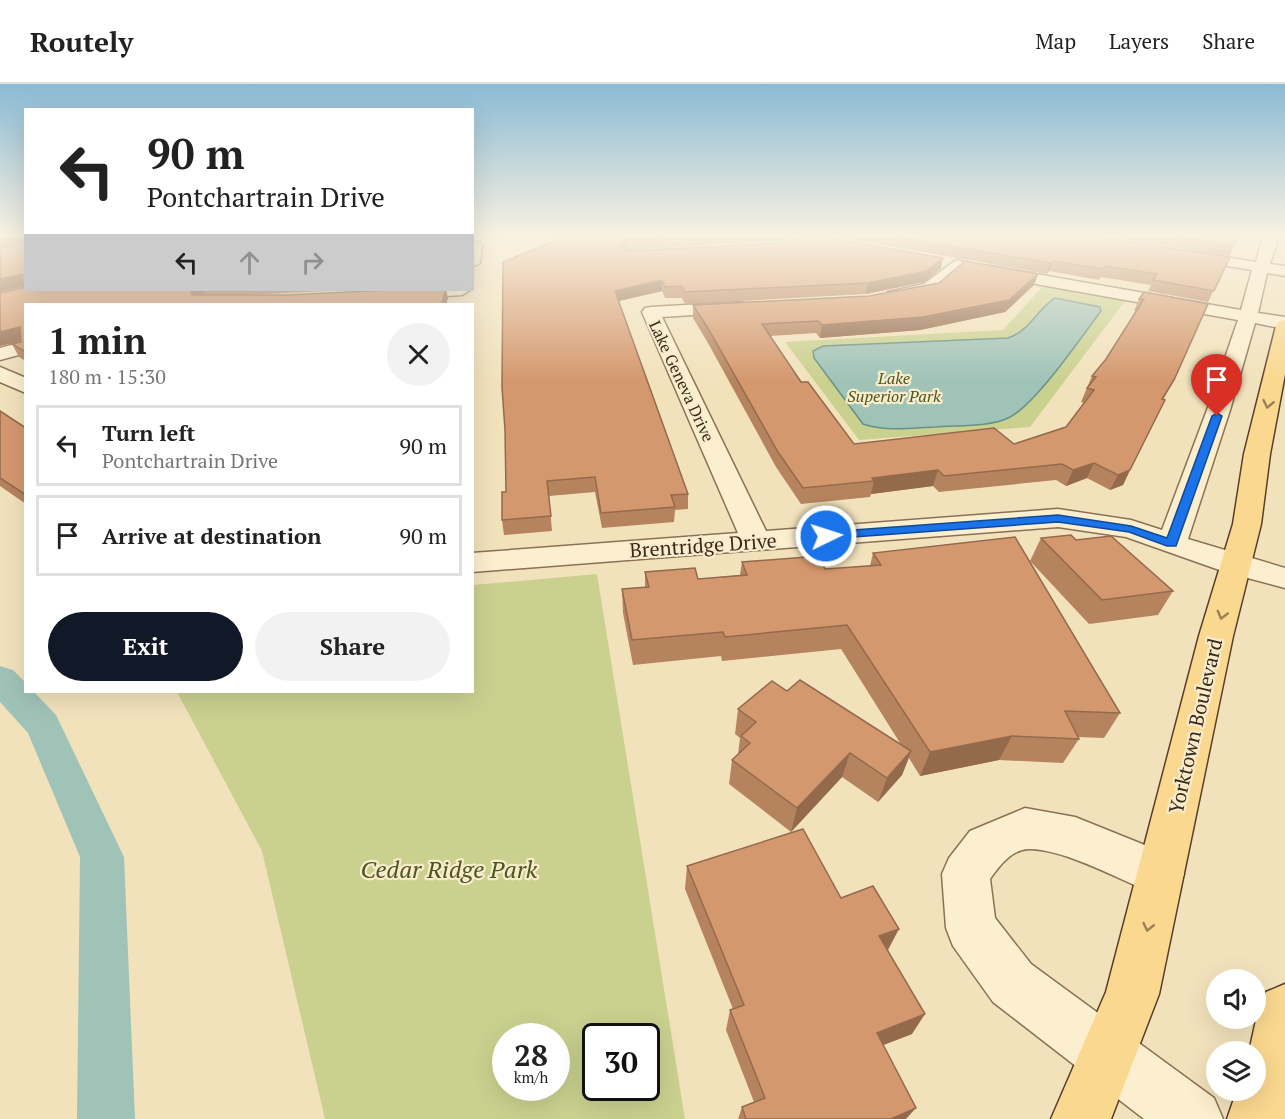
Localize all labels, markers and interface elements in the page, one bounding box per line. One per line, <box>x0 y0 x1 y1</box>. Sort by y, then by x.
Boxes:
text: Routely <box>30 23 133 60</box>
text: Map <box>1035 27 1076 55</box>
text: Layers <box>1109 27 1169 55</box>
text: Share <box>1202 27 1255 55</box>
text: 90 m <box>147 125 245 181</box>
icon: left <box>48 132 126 210</box>
text: Pontchartrain Drive <box>147 179 385 215</box>
icon: left <box>170 246 203 279</box>
icon: ahead <box>233 246 266 279</box>
icon: right <box>296 246 329 279</box>
text: 1 min <box>48 317 146 364</box>
street label: Lake Geneva Drive <box>644 317 720 445</box>
button: close <box>387 323 450 386</box>
pin <box>1191 354 1242 416</box>
text: 180 m · 15:30 <box>48 363 166 390</box>
icon: arrive <box>1200 363 1233 396</box>
park label: Lake Superior Park <box>847 367 941 407</box>
one-way arrow <box>1262 399 1275 409</box>
text: Turn left <box>102 418 195 447</box>
icon: left <box>51 429 84 462</box>
text: 90 m <box>399 431 447 460</box>
text: Pontchartrain Drive <box>102 447 278 474</box>
position arrow <box>794 504 858 568</box>
icon: arrive <box>51 519 84 552</box>
text: Arrive at destination <box>102 521 321 550</box>
text: 90 m <box>399 521 447 550</box>
street label: Brentridge Drive <box>629 526 777 564</box>
one-way arrow <box>1217 609 1229 620</box>
button: Exit <box>48 612 243 681</box>
button: Share <box>255 612 450 681</box>
street label: Yorktown Boulevard <box>1162 636 1228 816</box>
park label: Cedar Ridge Park <box>361 853 538 885</box>
one-way arrow <box>1142 922 1155 932</box>
map controls <box>1206 969 1266 1101</box>
button: sound <box>1206 969 1266 1029</box>
speed limit sign: 30 <box>582 1023 660 1101</box>
text: 28 <box>514 1035 548 1075</box>
button: layers <box>1206 1041 1266 1101</box>
text: km/h <box>514 1067 548 1087</box>

